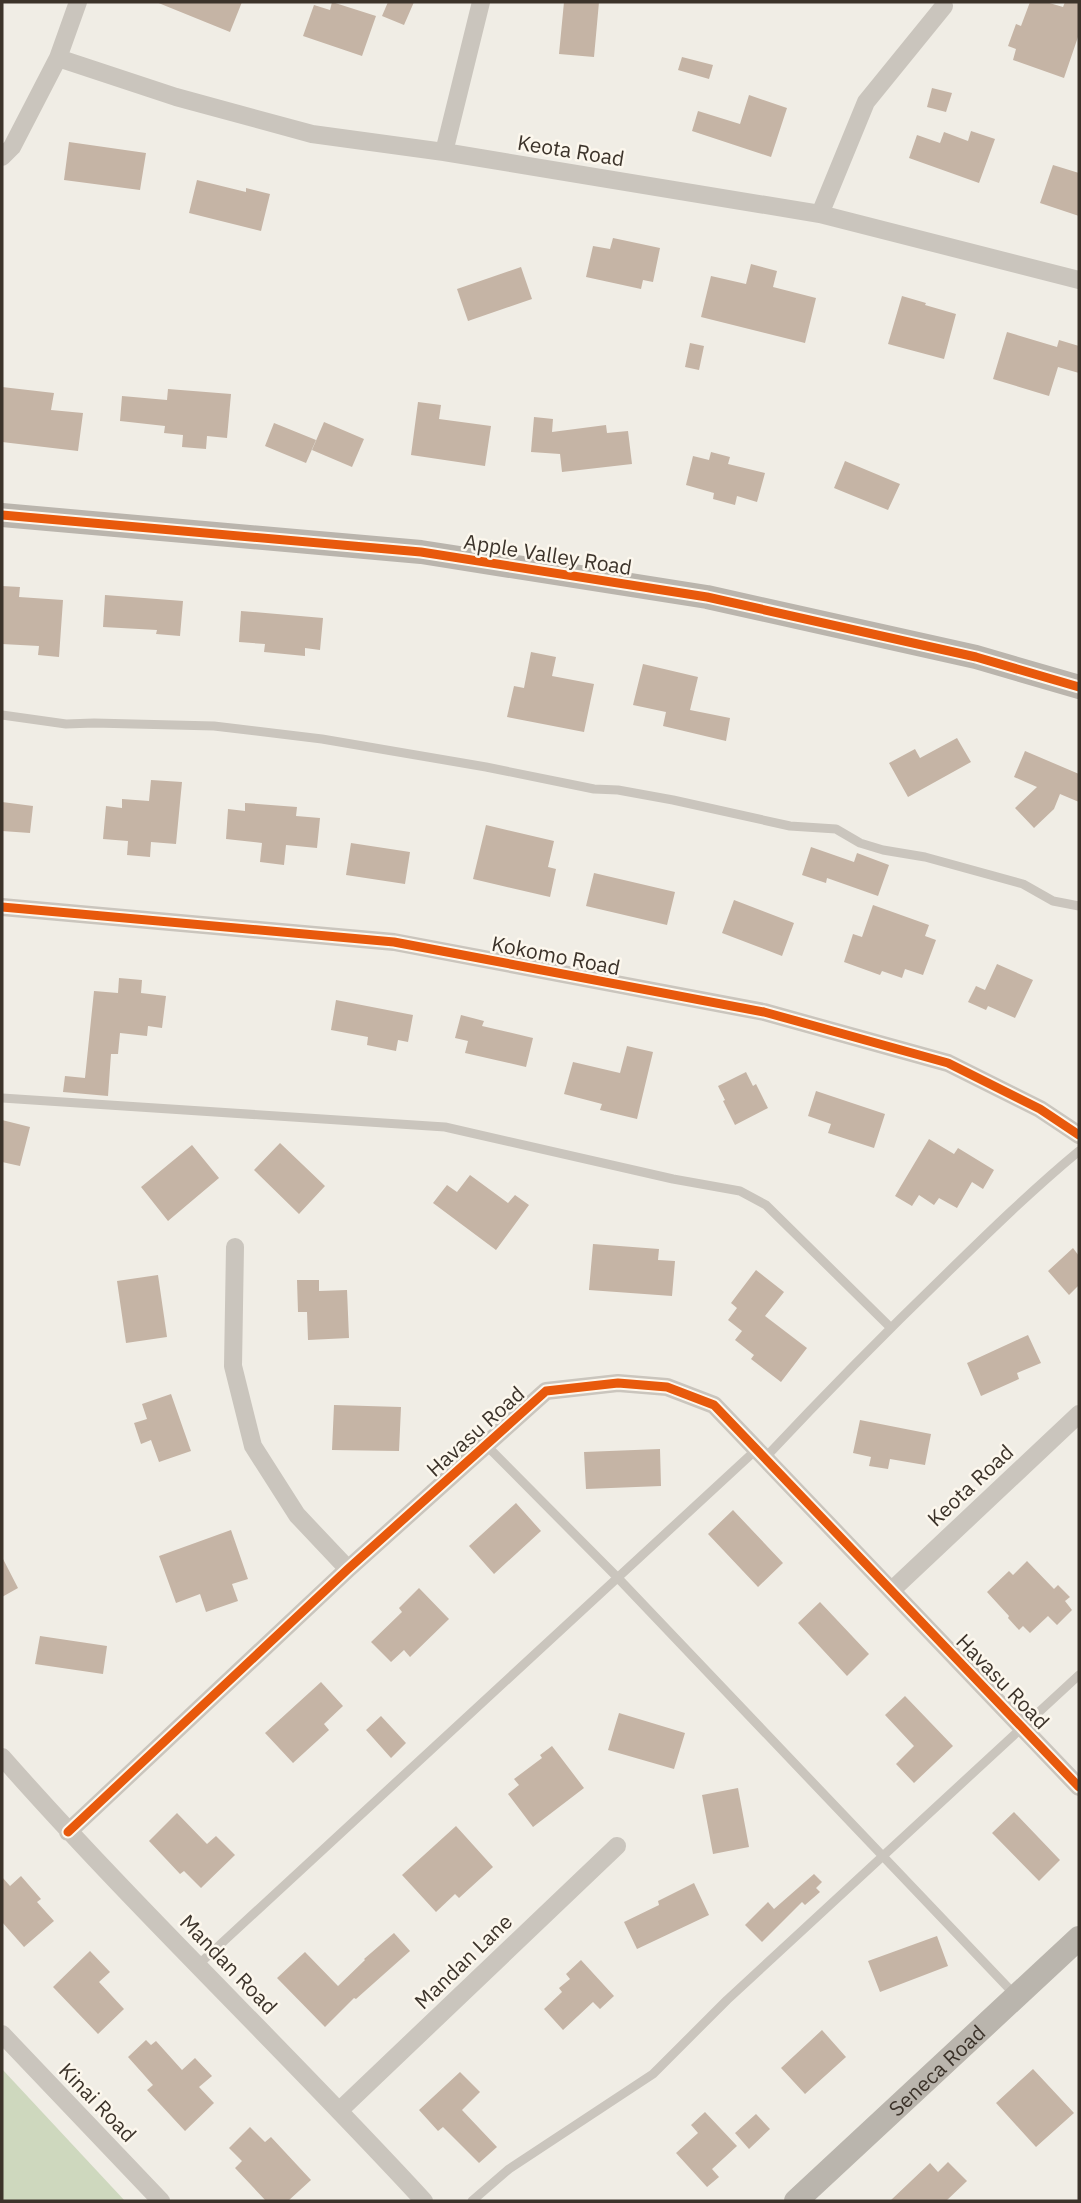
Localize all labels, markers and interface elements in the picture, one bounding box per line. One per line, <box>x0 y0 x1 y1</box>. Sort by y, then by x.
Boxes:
street label: Keota Road <box>516 128 626 172</box>
street label: Apple Valley Road <box>462 527 634 581</box>
street label: Kokomo Road <box>489 929 623 981</box>
street label: Havasu Road <box>420 1380 530 1482</box>
street label: Keota Road <box>921 1438 1019 1532</box>
street label: Havasu Road <box>950 1627 1056 1735</box>
street label: Mandan Lane <box>408 1907 518 2015</box>
street label: Mandan Road <box>174 1908 284 2020</box>
street label: Seneca Road <box>882 2018 991 2122</box>
street label: Kinai Road <box>53 2056 143 2148</box>

